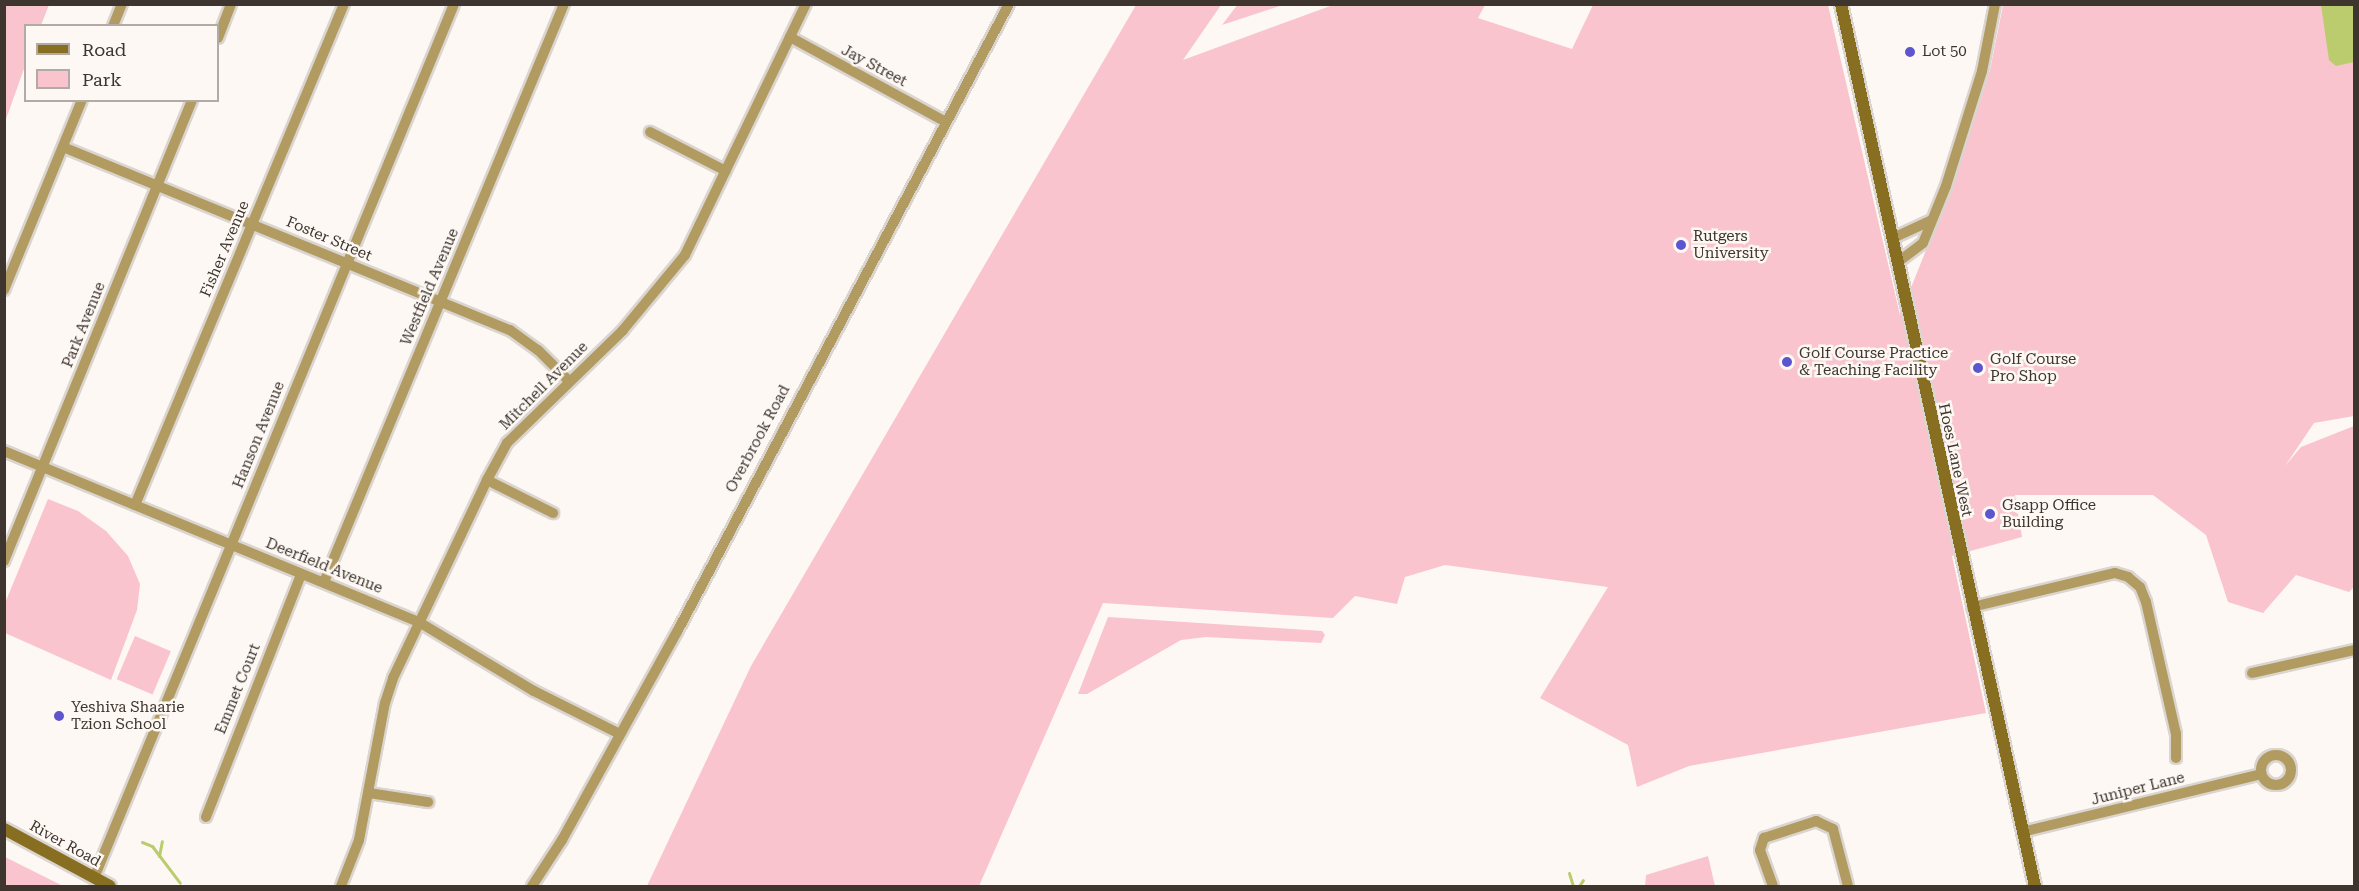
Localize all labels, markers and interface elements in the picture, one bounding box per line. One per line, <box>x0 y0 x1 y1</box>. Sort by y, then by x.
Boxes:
legend <box>24 24 219 102</box>
text: Road <box>82 39 126 60</box>
street label: Jay Street <box>838 41 910 91</box>
place label: Lot 50 <box>1922 43 1967 61</box>
marker: Lot 50 <box>1903 45 1917 59</box>
text: Park <box>82 69 122 90</box>
street label: Fisher Avenue <box>197 198 253 300</box>
street label: Foster Street <box>283 213 375 265</box>
street label: Westfield Avenue <box>397 226 463 348</box>
place label: Rutgers University <box>1693 227 1768 262</box>
marker: Rutgers University <box>1674 238 1688 252</box>
street label: Park Avenue <box>59 280 109 370</box>
street label: Mitchell Avenue <box>496 338 592 434</box>
place label: Golf Course Practice & Teaching Facility <box>1799 344 1948 379</box>
place label: Golf Course Pro Shop <box>1990 350 2076 385</box>
marker: Golf Course Practice & Teaching Facility <box>1780 355 1794 369</box>
marker: Golf Course Pro Shop <box>1971 361 1985 375</box>
street label: Hanson Avenue <box>229 379 289 491</box>
street label: Overbrook Road <box>722 382 794 496</box>
street label: Hoes Lane West <box>1934 402 1976 518</box>
place label: Gsapp Office Building <box>2002 496 2096 531</box>
marker: Gsapp Office Building <box>1983 507 1997 521</box>
street label: Deerfield Avenue <box>263 534 385 598</box>
street label: Emmet Court <box>212 641 264 737</box>
place label: Yeshiva Shaarie Tzion School <box>71 698 185 733</box>
marker: Yeshiva Shaarie Tzion School <box>52 709 66 723</box>
street label: Juniper Lane <box>2089 769 2187 809</box>
street label: River Road <box>26 817 104 871</box>

